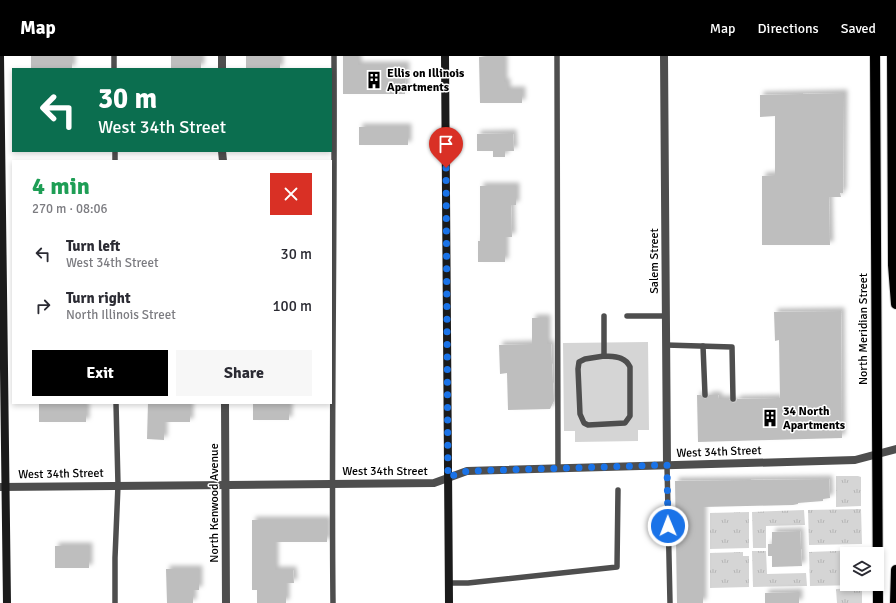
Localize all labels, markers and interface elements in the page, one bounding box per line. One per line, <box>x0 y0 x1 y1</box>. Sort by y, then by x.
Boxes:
text: Map <box>20 16 56 40</box>
text: Map <box>710 20 736 37</box>
text: Directions <box>758 20 819 37</box>
text: Saved <box>841 20 876 37</box>
place label: Ellis on Illinois Apartments <box>387 66 465 95</box>
building icon: Ellis on Illinois Apartments <box>364 70 384 90</box>
text: 30 m <box>98 82 157 116</box>
icon: left <box>32 84 84 136</box>
text: West 34th Street <box>98 116 226 138</box>
pin <box>429 127 463 168</box>
icon: arrive <box>435 133 457 155</box>
text: 4 min <box>32 171 90 201</box>
button: close <box>270 173 312 215</box>
text: 270 m · 08:06 <box>32 201 108 217</box>
street label: Salem Street <box>647 228 662 294</box>
text: Turn left <box>66 237 120 255</box>
icon: left <box>32 243 54 265</box>
text: 30 m <box>281 245 312 263</box>
text: West 34th Street <box>66 255 159 271</box>
street label: North Meridian Street <box>856 273 871 385</box>
text: Turn right <box>66 289 131 307</box>
icon: right <box>32 295 54 317</box>
text: 100 m <box>272 297 312 315</box>
text: North Illinois Street <box>66 307 176 323</box>
button: Exit <box>32 350 168 396</box>
button: Share <box>176 350 312 396</box>
place label: 34 North Apartments <box>783 404 846 433</box>
building icon: 34 North Apartments <box>760 408 780 428</box>
street label: North Kenwood Avenue <box>207 443 222 563</box>
street label: West 34th Street <box>676 443 762 461</box>
street label: West 34th Street <box>342 464 428 479</box>
street label: West 34th Street <box>18 466 104 482</box>
position arrow <box>647 505 689 547</box>
map controls <box>840 547 884 591</box>
button: layers <box>840 547 884 591</box>

